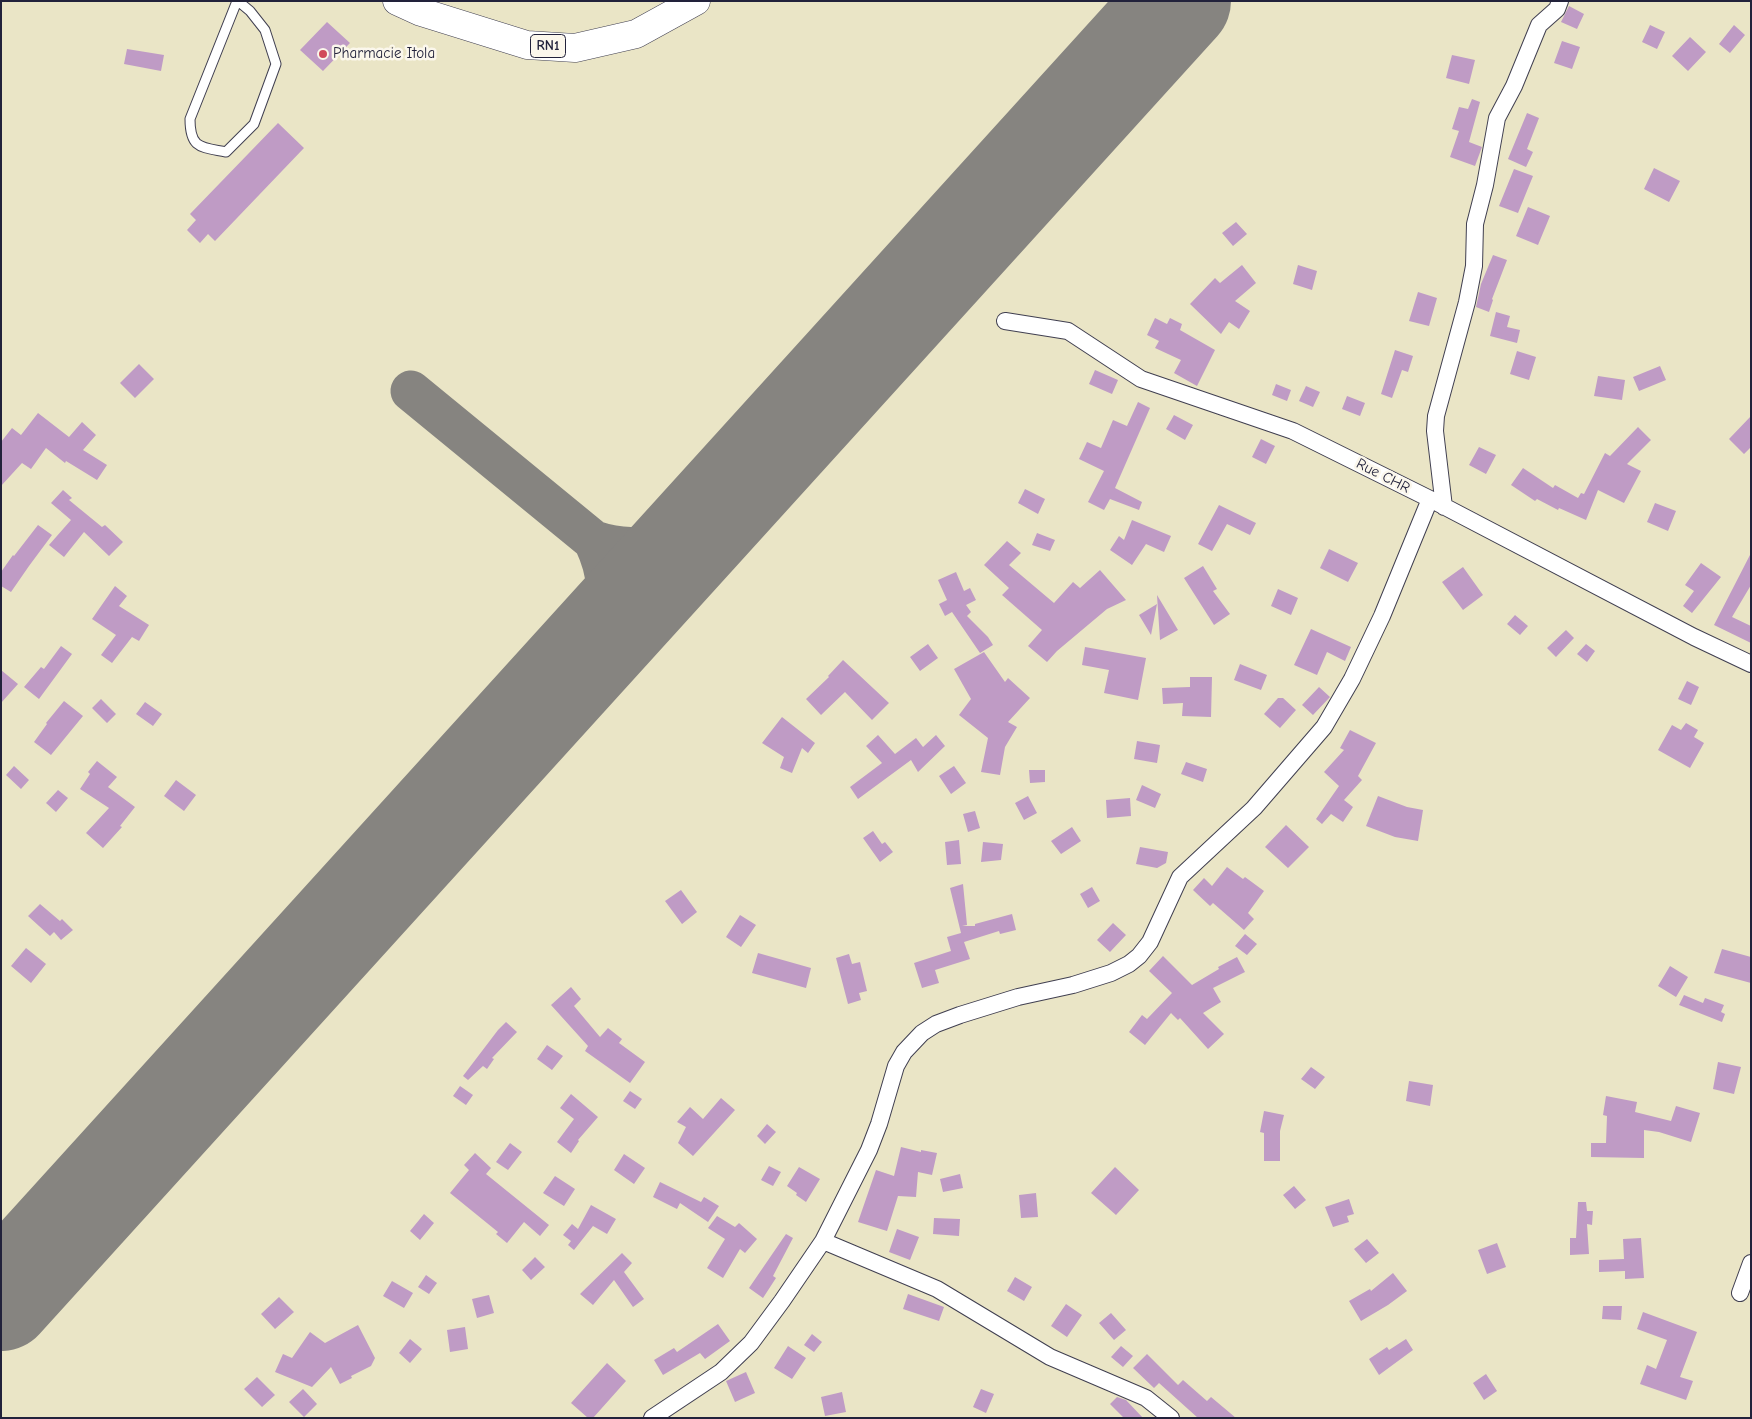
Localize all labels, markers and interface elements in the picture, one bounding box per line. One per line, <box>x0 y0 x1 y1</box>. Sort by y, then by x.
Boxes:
road number: RN1 <box>530 34 566 58</box>
place label: Pharmacie Itola <box>333 45 435 63</box>
marker: Pharmacie Itola <box>317 48 329 60</box>
street label: Rue CHR <box>1353 455 1413 497</box>

